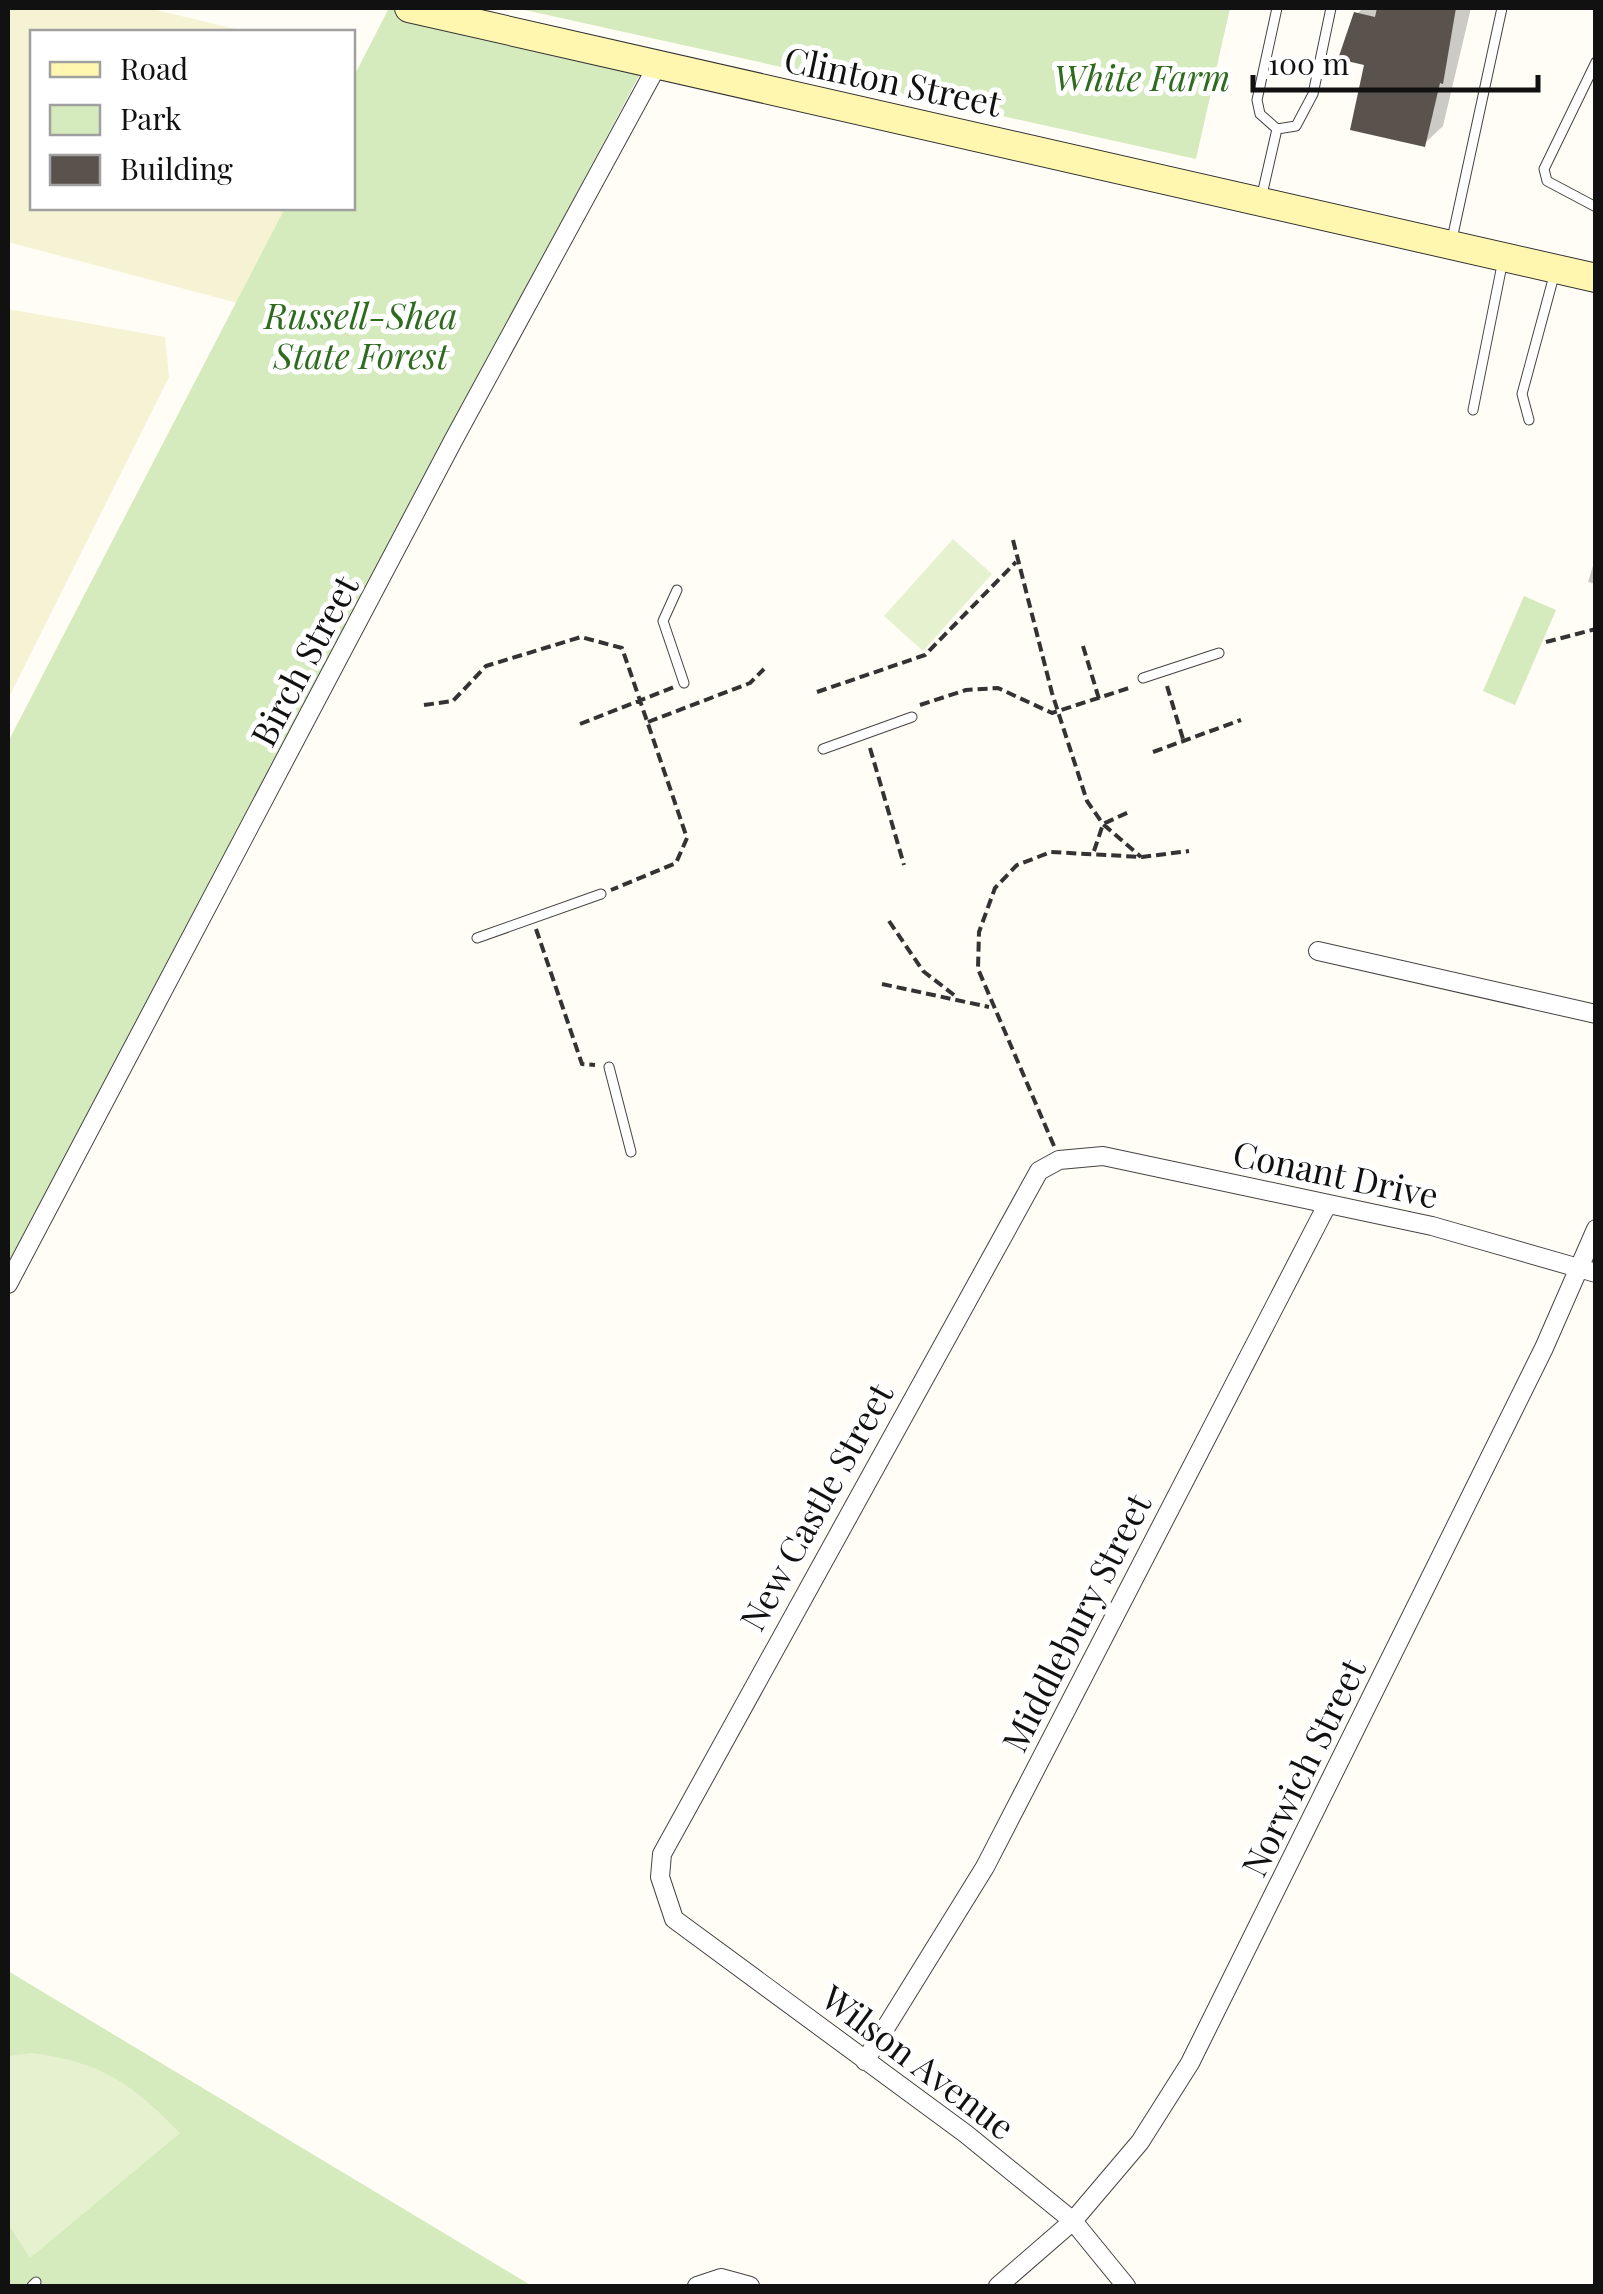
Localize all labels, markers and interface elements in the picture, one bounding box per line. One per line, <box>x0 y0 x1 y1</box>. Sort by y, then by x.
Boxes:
legend <box>30 30 355 210</box>
scale bar <box>1253 30 1538 92</box>
street label: Clinton Street <box>780 34 1006 126</box>
text: 100 m <box>1268 43 1350 83</box>
text: Road <box>120 48 188 88</box>
park label: White Farm <box>1054 53 1230 100</box>
text: Park <box>120 98 182 138</box>
text: Building <box>120 148 233 188</box>
park label: Russell-Shea State Forest <box>262 291 458 378</box>
street label: Birch Street <box>238 566 368 754</box>
street label: Conant Drive <box>1229 1128 1443 1218</box>
street label: New Castle Street <box>728 1373 903 1638</box>
street label: Middlebury Street <box>990 1484 1161 1759</box>
street label: Norwich Street <box>1229 1650 1375 1884</box>
street label: Wilson Avenue <box>812 1972 1025 2149</box>

